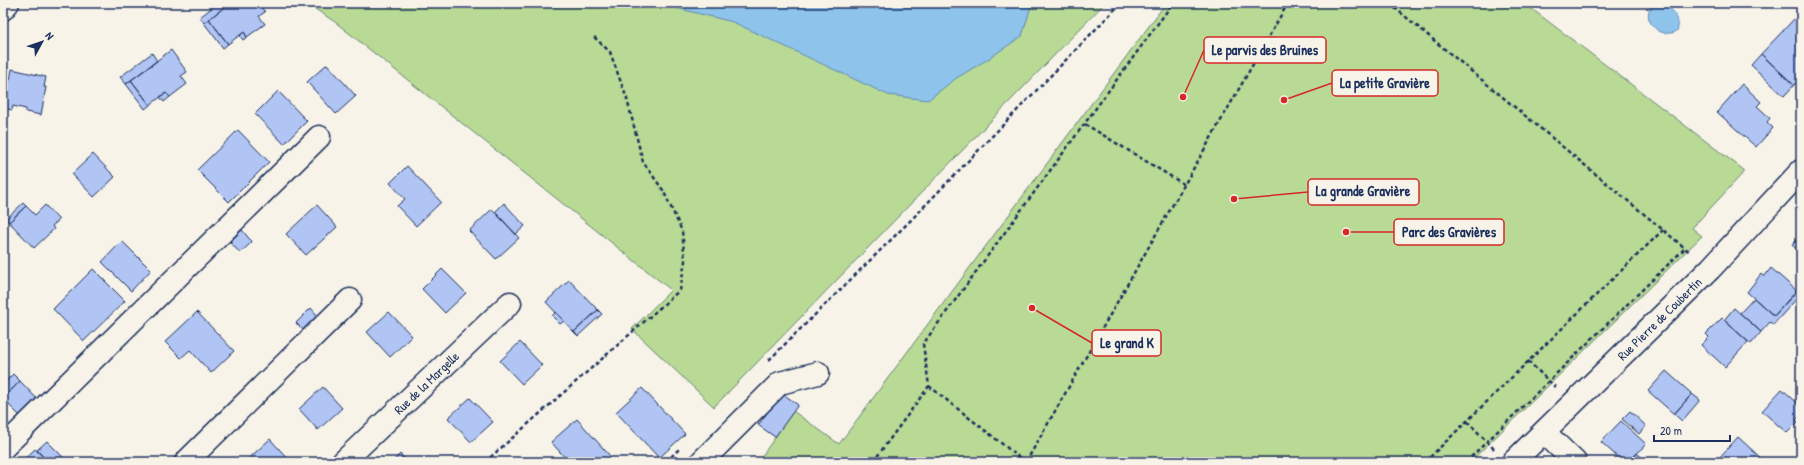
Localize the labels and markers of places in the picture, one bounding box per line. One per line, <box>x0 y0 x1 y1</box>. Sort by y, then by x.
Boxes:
callout: Le parvis des Bruines <box>1204 37 1326 63</box>
callout: La petite Gravière <box>1332 70 1438 96</box>
callout: La grande Gravière <box>1308 179 1419 205</box>
callout: Parc des Gravières <box>1394 219 1504 245</box>
callout: Le grand K <box>1092 330 1161 356</box>

